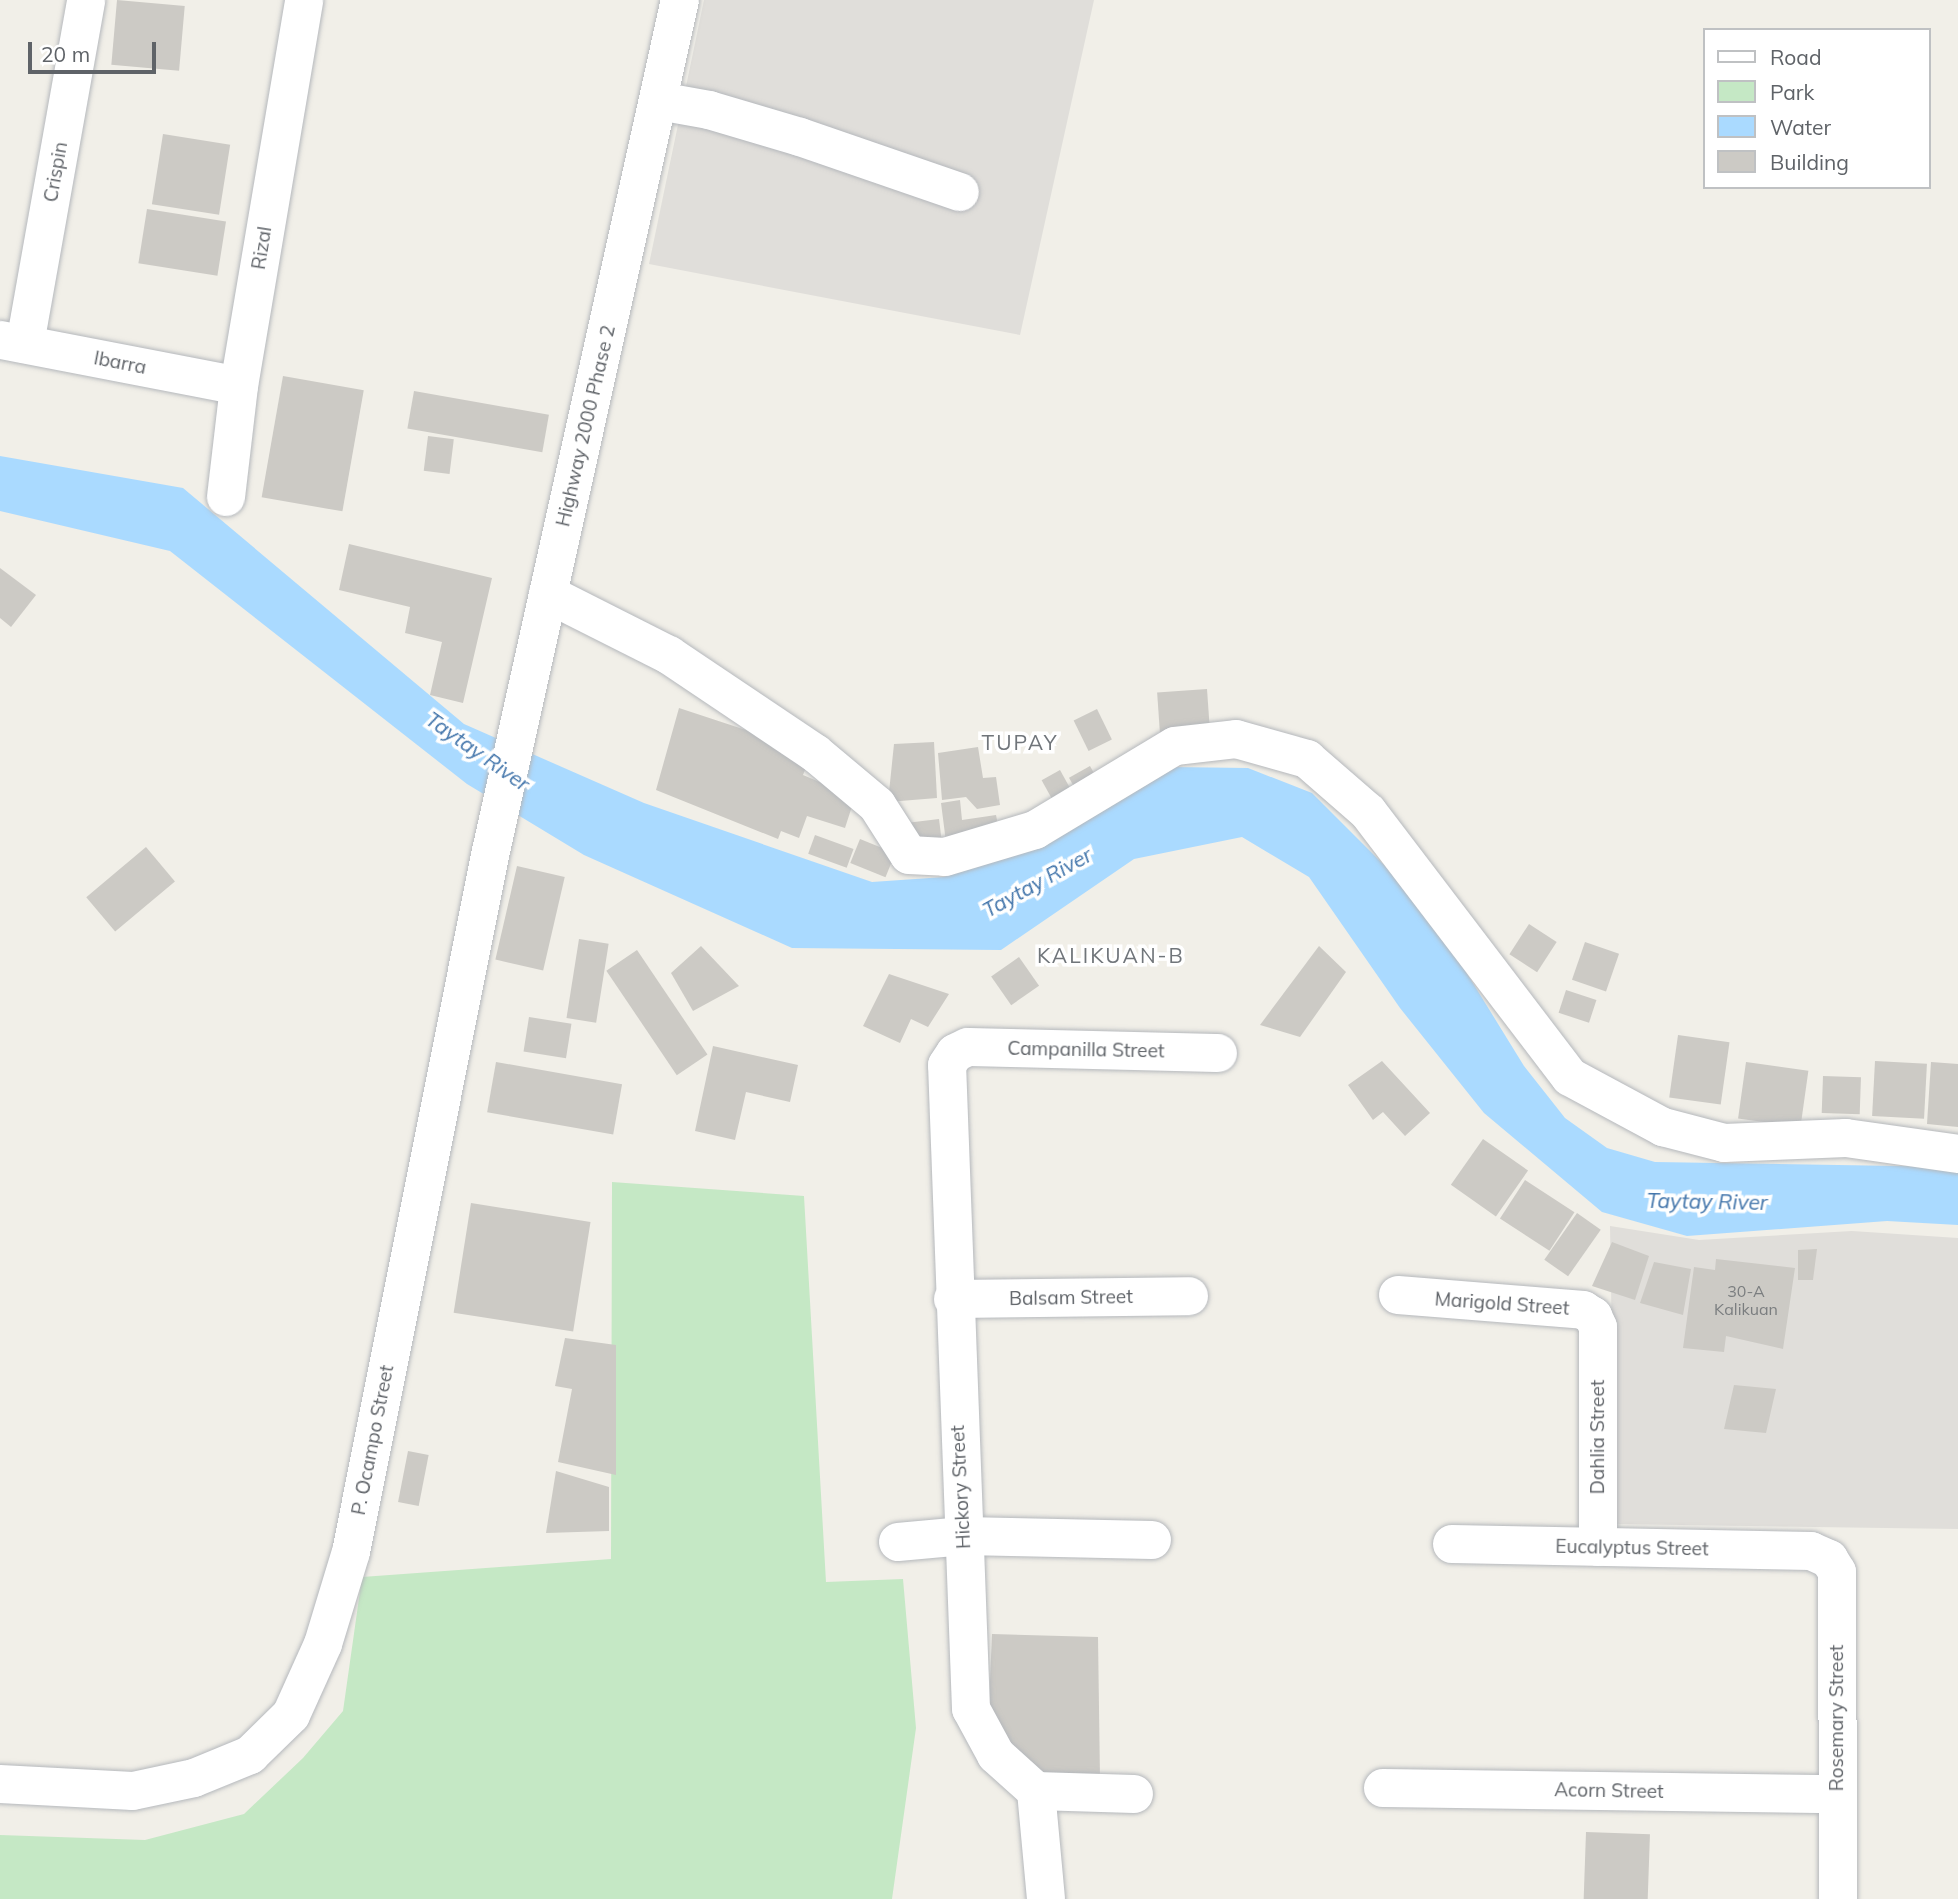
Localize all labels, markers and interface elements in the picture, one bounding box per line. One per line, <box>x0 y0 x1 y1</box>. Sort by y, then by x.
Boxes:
scale bar <box>32 28 159 72</box>
legend <box>1702 28 1930 189</box>
text: 20 m <box>41 41 90 67</box>
text: Road <box>1770 44 1821 70</box>
text: Park <box>1770 79 1814 105</box>
text: Water <box>1770 114 1831 140</box>
street label: Crispin <box>39 140 73 204</box>
text: Building <box>1770 149 1849 175</box>
street label: Rizal <box>247 225 277 271</box>
street label: Highway 2000 Phase 2 <box>552 323 620 529</box>
street label: Ibarra <box>92 347 148 379</box>
water label: Taytay River <box>421 706 535 796</box>
district label: TUPAY <box>982 729 1058 755</box>
water label: Taytay River <box>978 842 1096 922</box>
district label: KALIKUAN-B <box>1038 942 1184 968</box>
street label: Campanilla Street <box>1007 1037 1165 1063</box>
water label: Taytay River <box>1646 1187 1768 1215</box>
house number: 30-A Kalikuan <box>1714 1281 1778 1319</box>
street label: Balsam Street <box>1009 1286 1133 1310</box>
street label: Marigold Street <box>1434 1288 1570 1320</box>
street label: P. Ocampo Street <box>347 1363 399 1517</box>
street label: Dahlia Street <box>1587 1380 1609 1494</box>
street label: Hickory Street <box>946 1425 976 1549</box>
street label: Eucalyptus Street <box>1555 1535 1709 1561</box>
street label: Rosemary Street <box>1826 1645 1848 1791</box>
street label: Acorn Street <box>1554 1779 1664 1803</box>

